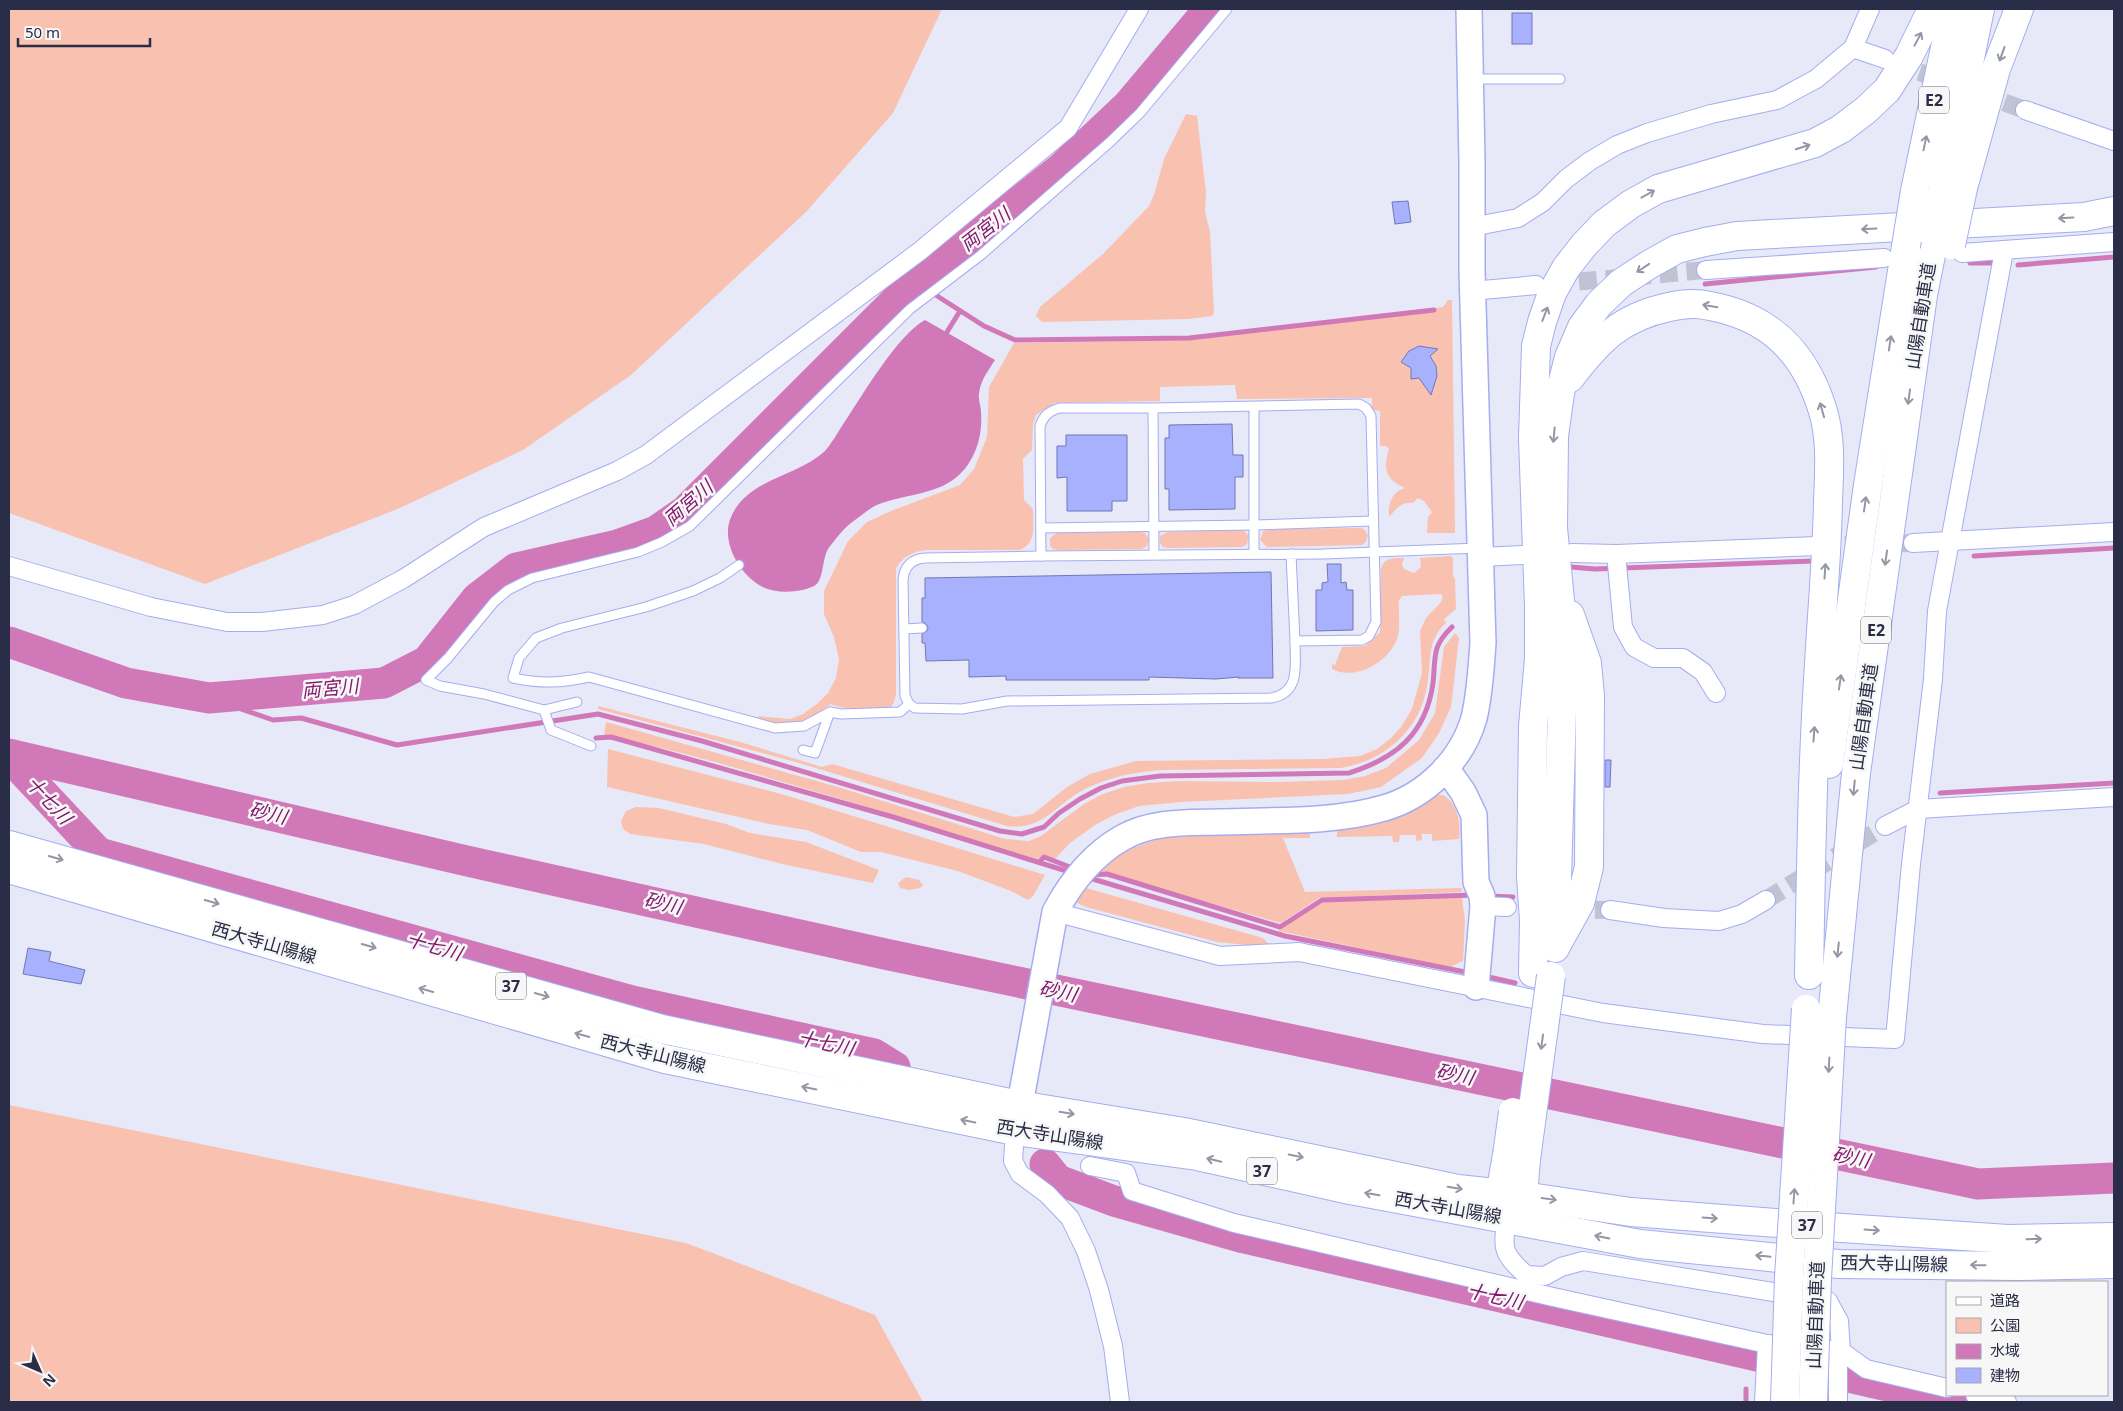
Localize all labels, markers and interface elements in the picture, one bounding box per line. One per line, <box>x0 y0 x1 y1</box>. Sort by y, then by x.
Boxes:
scale bar <box>18 15 150 47</box>
text: 50 m <box>25 22 60 42</box>
one-way arrow <box>1913 31 1923 46</box>
one-way arrow <box>1997 46 2006 61</box>
road number: E2 <box>1919 86 1949 114</box>
one-way arrow <box>1921 136 1931 152</box>
one-way arrow <box>1795 142 1811 151</box>
one-way arrow <box>1641 189 1655 199</box>
water label: 両宮川 <box>955 200 1017 257</box>
one-way arrow <box>2058 214 2074 223</box>
one-way arrow <box>1861 224 1877 233</box>
street label: 山陽自動車道 <box>1900 261 1940 371</box>
one-way arrow <box>1636 263 1650 273</box>
one-way arrow <box>1703 301 1719 311</box>
one-way arrow <box>1541 307 1550 322</box>
one-way arrow <box>1886 336 1896 352</box>
one-way arrow <box>1903 388 1913 404</box>
one-way arrow <box>1817 402 1826 418</box>
one-way arrow <box>1550 426 1559 442</box>
water label: 両宮川 <box>658 473 720 532</box>
one-way arrow <box>1860 496 1870 512</box>
one-way arrow <box>1881 549 1891 565</box>
one-way arrow <box>1820 564 1829 580</box>
road number: E2 <box>1861 616 1891 644</box>
street label: 山陽自動車道 <box>1844 662 1882 772</box>
water label: 両宮川 <box>300 672 362 703</box>
one-way arrow <box>1836 675 1846 691</box>
one-way arrow <box>1810 726 1819 742</box>
water label: 十七川 <box>20 770 79 831</box>
one-way arrow <box>1849 780 1859 796</box>
water label: 砂川 <box>247 796 291 830</box>
one-way arrow <box>47 854 63 863</box>
water label: 砂川 <box>642 886 686 920</box>
one-way arrow <box>204 898 220 907</box>
street label: 西大寺山陽線 <box>209 916 319 968</box>
water label: 十七川 <box>403 926 467 967</box>
one-way arrow <box>1833 941 1843 957</box>
one-way arrow <box>360 942 376 952</box>
road number: 37 <box>496 972 526 999</box>
water label: 砂川 <box>1037 974 1081 1008</box>
one-way arrow <box>419 985 435 994</box>
one-way arrow <box>533 991 549 1000</box>
water label: 十七川 <box>795 1024 859 1062</box>
street label: 西大寺山陽線 <box>598 1028 709 1078</box>
one-way arrow <box>575 1030 591 1040</box>
one-way arrow <box>1537 1033 1547 1049</box>
water label: 砂川 <box>1434 1057 1478 1091</box>
one-way arrow <box>1824 1057 1833 1073</box>
one-way arrow <box>801 1083 817 1093</box>
one-way arrow <box>1059 1108 1075 1118</box>
street label: 西大寺山陽線 <box>995 1114 1105 1154</box>
one-way arrow <box>960 1116 976 1125</box>
water label: 砂川 <box>1830 1140 1874 1174</box>
one-way arrow <box>1287 1152 1303 1161</box>
one-way arrow <box>1206 1155 1222 1164</box>
road number: 37 <box>1247 1158 1277 1184</box>
one-way arrow <box>1446 1184 1462 1194</box>
street label: 西大寺山陽線 <box>1393 1186 1503 1228</box>
one-way arrow <box>1789 1188 1799 1204</box>
one-way arrow <box>1365 1189 1381 1199</box>
one-way arrow <box>1540 1195 1556 1205</box>
road number: 37 <box>1792 1212 1822 1238</box>
one-way arrow <box>1702 1213 1718 1222</box>
one-way arrow <box>1864 1225 1880 1234</box>
one-way arrow <box>1595 1231 1611 1241</box>
one-way arrow <box>2026 1234 2042 1243</box>
street label: 西大寺山陽線 <box>1840 1250 1948 1276</box>
one-way arrow <box>1756 1251 1772 1261</box>
one-way arrow <box>1970 1260 1986 1270</box>
street label: 山陽自動車道 <box>1801 1261 1829 1369</box>
water label: 十七川 <box>1464 1277 1528 1316</box>
legend <box>1946 1281 2108 1396</box>
text: 道路 <box>1990 1290 2020 1310</box>
text: 公園 <box>1990 1315 2020 1335</box>
text: 水域 <box>1990 1340 2020 1360</box>
north arrow <box>15 1346 65 1396</box>
text: 建物 <box>1990 1365 2020 1385</box>
text: N <box>39 1370 60 1391</box>

